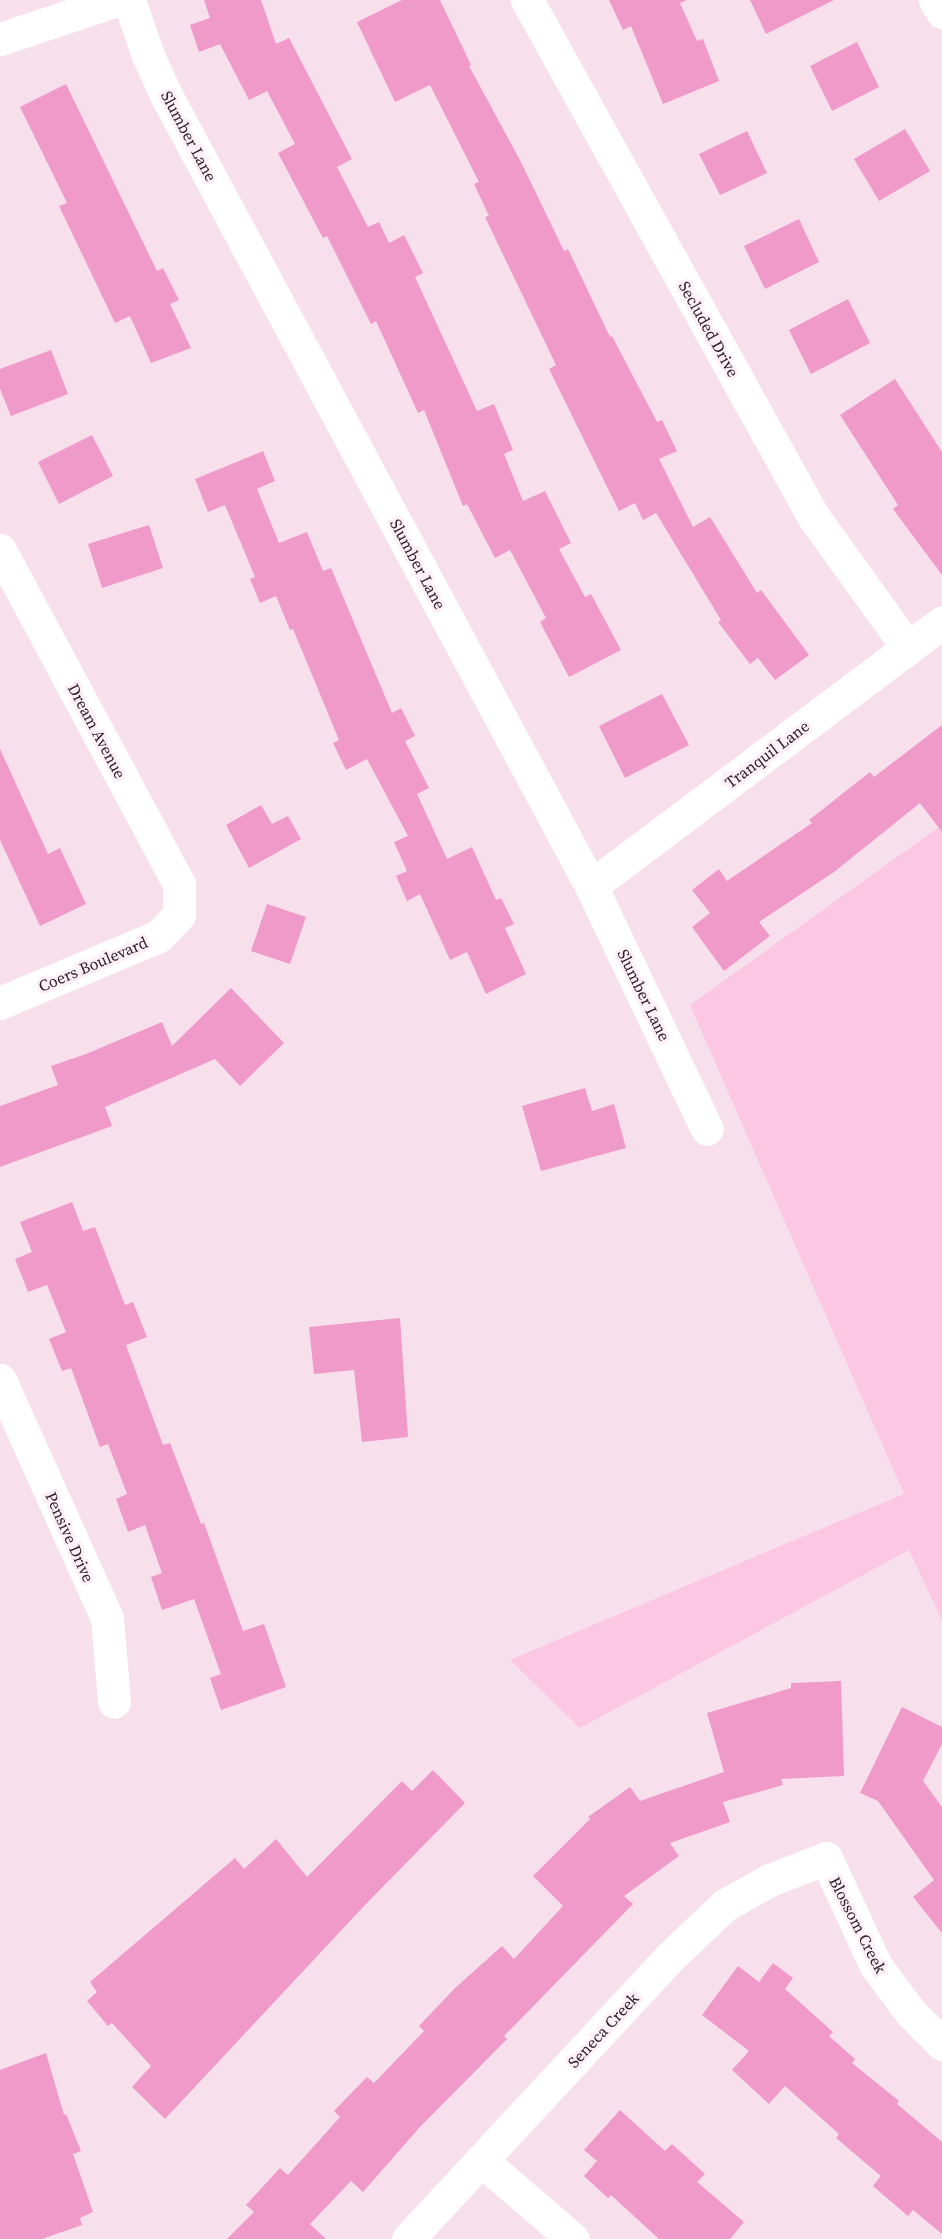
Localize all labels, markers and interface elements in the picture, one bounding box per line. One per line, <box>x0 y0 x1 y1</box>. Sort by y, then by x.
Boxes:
street label: Slumber Lane <box>157 87 221 185</box>
street label: Secluded Drive <box>675 278 743 380</box>
street label: Slumber Lane <box>386 515 450 613</box>
street label: Dream Avenue <box>64 680 130 782</box>
street label: Tranquil Lane <box>721 716 813 792</box>
street label: Coers Boulevard <box>36 932 150 996</box>
street label: Slumber Lane <box>614 946 674 1044</box>
street label: Pensive Drive <box>42 1489 98 1585</box>
street label: Blossom Creek <box>825 1873 891 1977</box>
street label: Seneca Creek <box>563 1989 643 2071</box>

